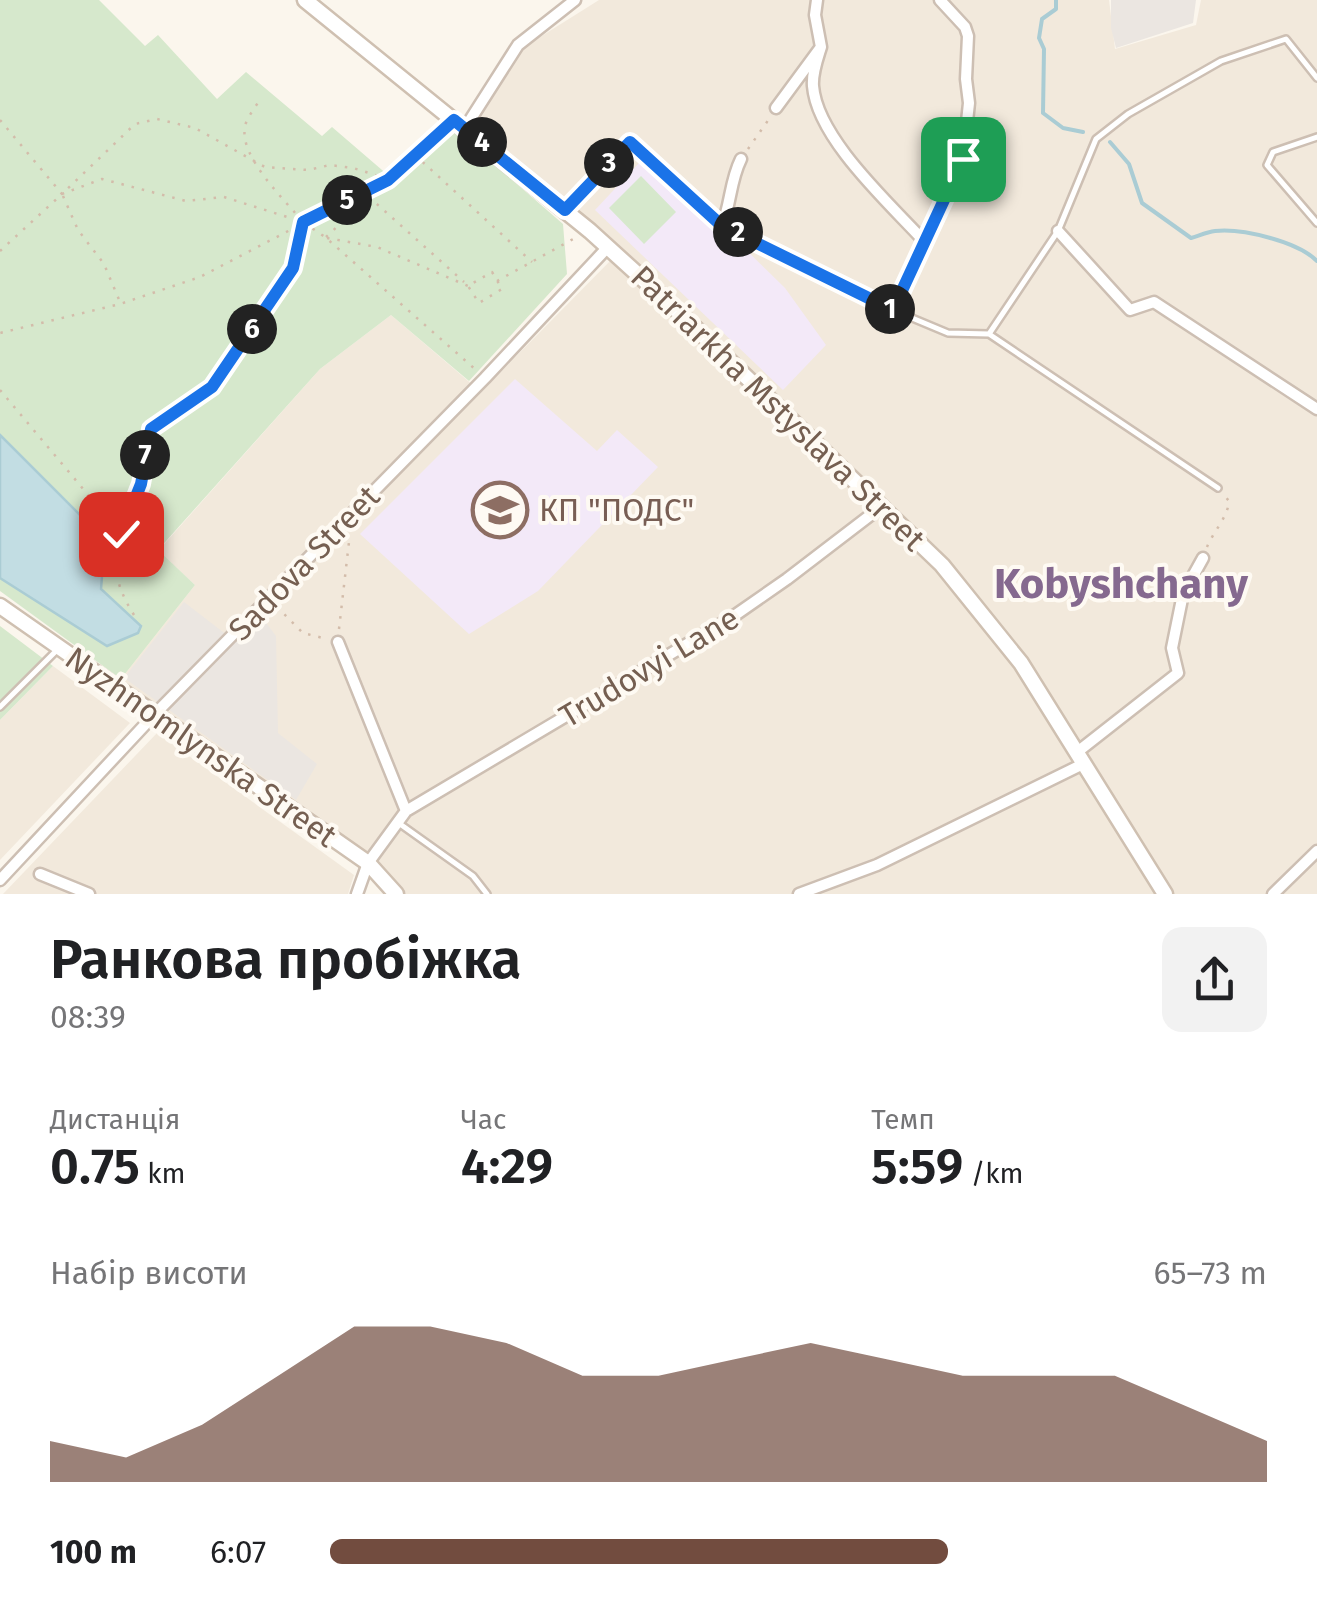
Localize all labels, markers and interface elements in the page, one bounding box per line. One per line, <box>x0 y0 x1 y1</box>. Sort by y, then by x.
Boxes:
pin: 4 <box>457 117 507 167</box>
pin <box>921 117 1006 202</box>
text: 4 <box>474 125 490 158</box>
icon: arrive <box>936 132 991 187</box>
pin: 3 <box>584 138 634 188</box>
text: 3 <box>602 146 616 179</box>
pin: 5 <box>322 175 372 225</box>
text: 5 <box>339 183 355 216</box>
pin: 2 <box>713 207 763 257</box>
text: 2 <box>731 215 745 248</box>
street label: Patriarkha Mstyslava Street <box>623 258 933 559</box>
pin: 1 <box>865 284 915 334</box>
text: 1 <box>884 292 897 325</box>
pin: 6 <box>227 304 277 354</box>
text: 6 <box>244 312 260 345</box>
pin: 7 <box>120 430 170 480</box>
text: 7 <box>138 438 152 471</box>
street label: Sadova Street <box>221 477 388 648</box>
school or university icon: КП "ПОДС" <box>470 480 530 540</box>
place label: КП "ПОДС" <box>539 491 694 529</box>
pin <box>79 492 164 577</box>
icon: check <box>94 507 149 562</box>
district label: Kobyshchany <box>994 559 1249 609</box>
street label: Trudovyi Lane <box>552 599 746 735</box>
street label: Nyzhnomlynska Street <box>58 639 344 855</box>
text: Ранкова пробіжка <box>50 927 521 993</box>
button: share <box>1162 927 1267 1032</box>
text: 08:39 <box>50 998 126 1036</box>
text: Дистанція <box>50 1103 180 1136</box>
text: Час <box>461 1103 506 1136</box>
text: Темп <box>871 1103 935 1136</box>
text: 0.75 <box>50 1136 140 1196</box>
text: 4:29 <box>461 1136 553 1196</box>
text: 5:59 <box>871 1136 963 1196</box>
text: km <box>140 1157 186 1190</box>
text: /km <box>963 1157 1024 1190</box>
text: Набір висоти <box>50 1254 248 1292</box>
text: 65–73 m <box>1154 1254 1267 1292</box>
text: 100 m <box>50 1533 137 1571</box>
text: 6:07 <box>210 1533 266 1571</box>

